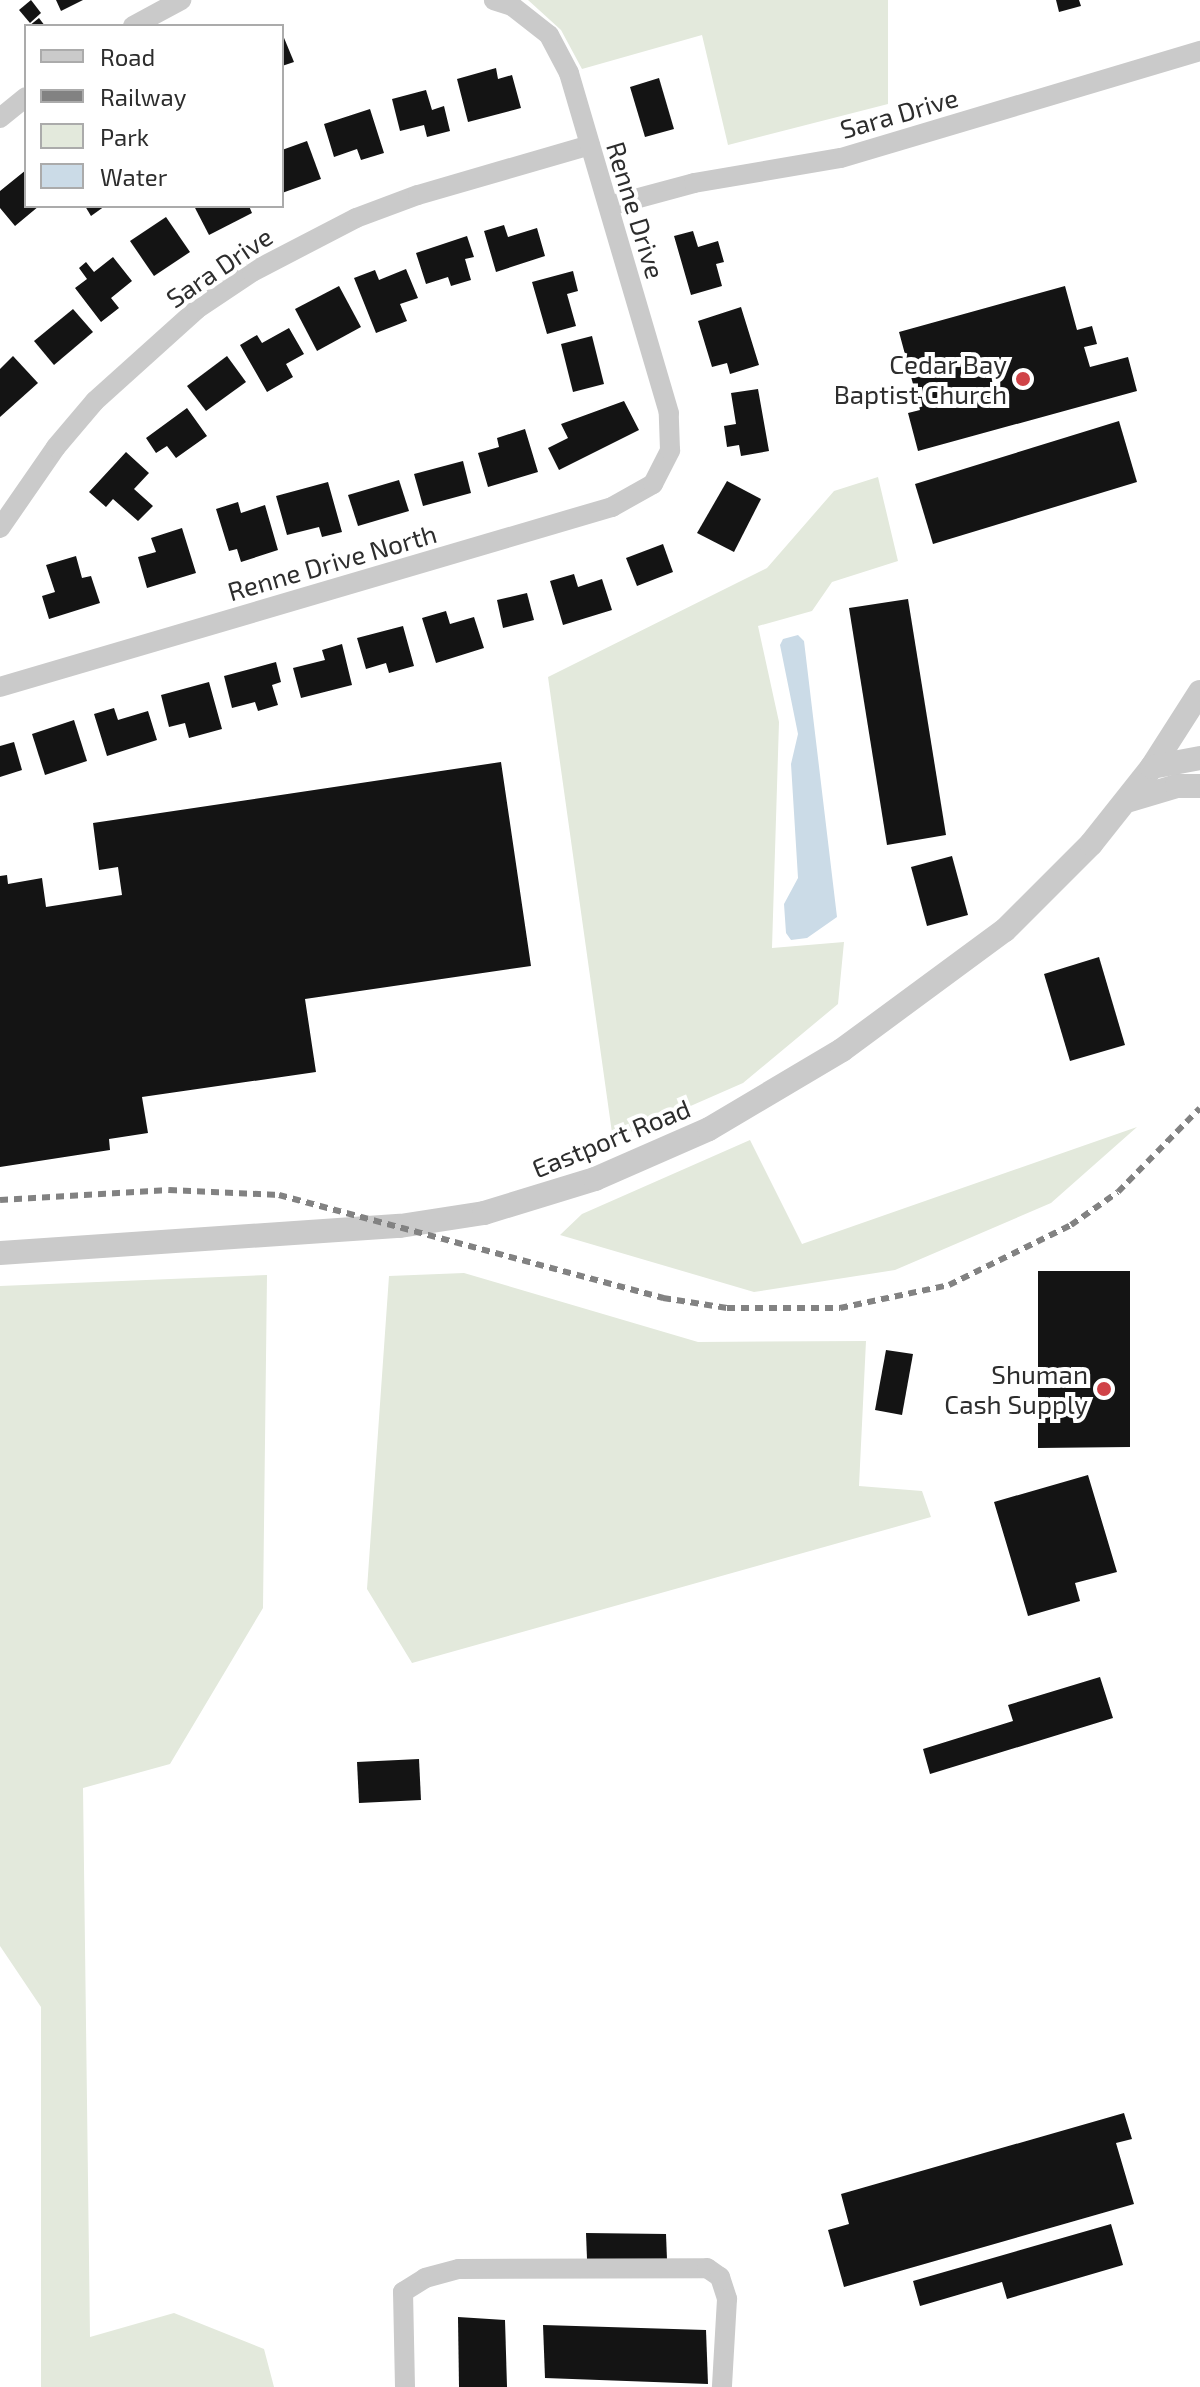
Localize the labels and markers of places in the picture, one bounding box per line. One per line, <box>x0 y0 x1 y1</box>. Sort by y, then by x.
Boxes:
place label: Cedar Bay Baptist Church <box>834 348 1007 410</box>
marker: Cedar Bay Baptist Church <box>1014 370 1032 388</box>
place label: Shuman Cash Supply <box>944 1358 1088 1420</box>
marker: Shuman Cash Supply <box>1095 1380 1113 1398</box>

